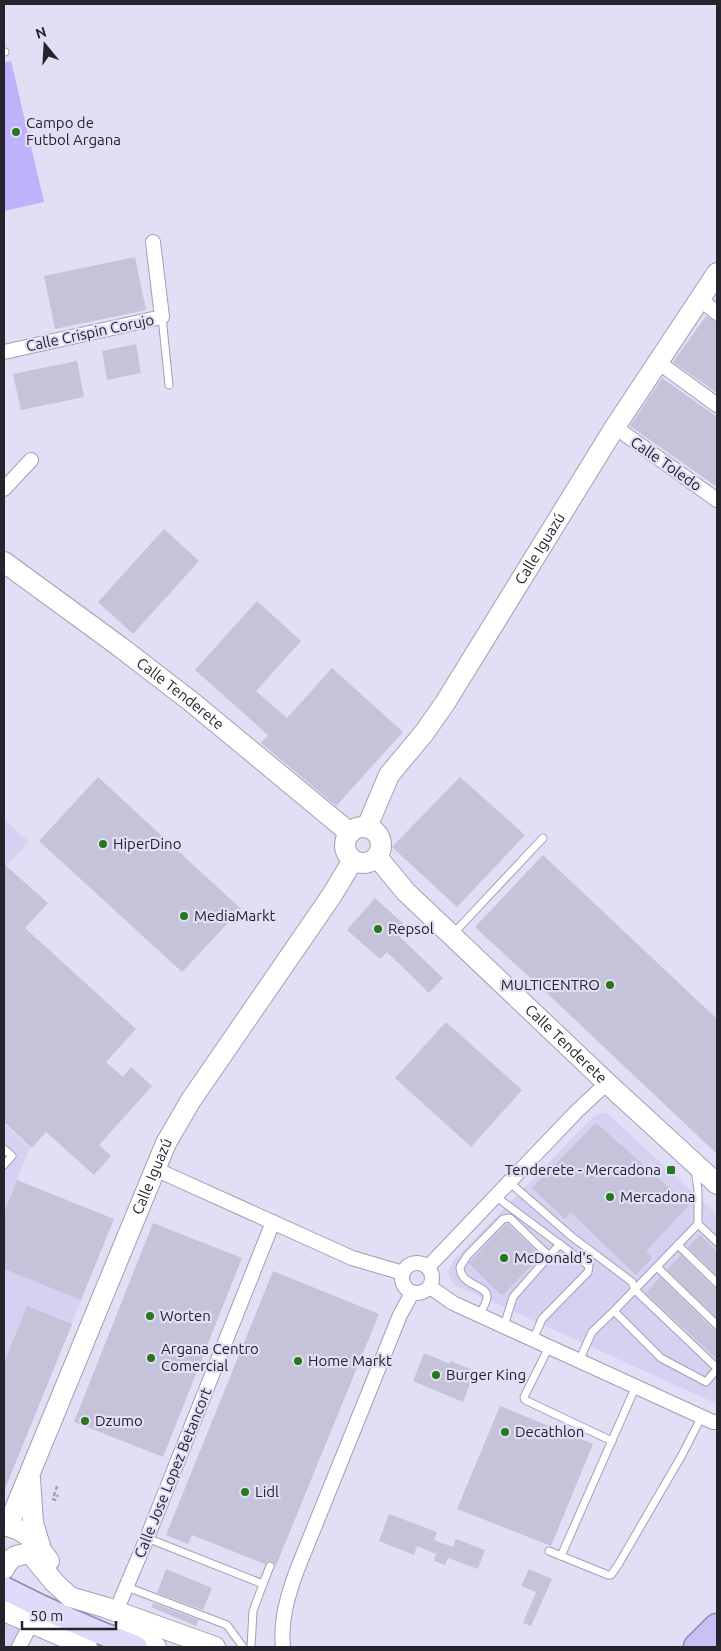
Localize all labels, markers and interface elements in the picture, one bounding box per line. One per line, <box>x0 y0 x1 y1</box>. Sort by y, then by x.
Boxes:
north arrow <box>20 20 70 70</box>
text: N <box>34 23 48 42</box>
place label: Campo de Futbol Argana <box>26 114 121 148</box>
marker: Campo de Futbol Argana <box>10 126 22 138</box>
street label: Calle Crispin Corujo <box>24 311 156 354</box>
street label: Calle Toledo <box>628 433 705 494</box>
street label: Calle Iguazú <box>511 510 568 587</box>
street label: Calle Tenderete <box>134 654 227 733</box>
place label: HiperDino <box>113 835 181 852</box>
marker: HiperDino <box>97 838 109 850</box>
place label: MediaMarkt <box>194 907 275 924</box>
marker: MediaMarkt <box>178 910 190 922</box>
place label: Repsol <box>388 920 434 937</box>
marker: Repsol <box>372 923 384 935</box>
place label: MULTICENTRO <box>501 976 600 993</box>
marker: MULTICENTRO <box>604 979 616 991</box>
street label: Calle Tenderete <box>522 1001 611 1086</box>
street label: Calle Iguazú <box>128 1136 175 1217</box>
place label: Tenderete - Mercadona <box>505 1161 661 1178</box>
marker: Tenderete - Mercadona <box>665 1164 677 1176</box>
place label: Mercadona <box>620 1188 695 1205</box>
marker: Mercadona <box>604 1191 616 1203</box>
place label: McDonald's <box>514 1249 592 1266</box>
marker: McDonald's <box>498 1252 510 1264</box>
place label: Worten <box>160 1307 211 1324</box>
marker: Worten <box>144 1310 156 1322</box>
place label: Argana Centro Comercial <box>161 1340 259 1374</box>
marker: Argana Centro Comercial <box>145 1352 157 1364</box>
place label: Home Markt <box>308 1352 392 1369</box>
marker: Home Markt <box>292 1355 304 1367</box>
place label: Burger King <box>446 1366 526 1383</box>
marker: Burger King <box>430 1369 442 1381</box>
street label: Calle Jose Lopez Betancort <box>131 1385 215 1560</box>
place label: Dzumo <box>95 1412 143 1429</box>
marker: Dzumo <box>79 1415 91 1427</box>
place label: Decathlon <box>515 1423 584 1440</box>
marker: Decathlon <box>499 1426 511 1438</box>
place label: Lidl <box>255 1483 279 1500</box>
marker: Lidl <box>239 1486 251 1498</box>
scale bar <box>22 1598 116 1630</box>
text: 50 m <box>30 1607 63 1624</box>

